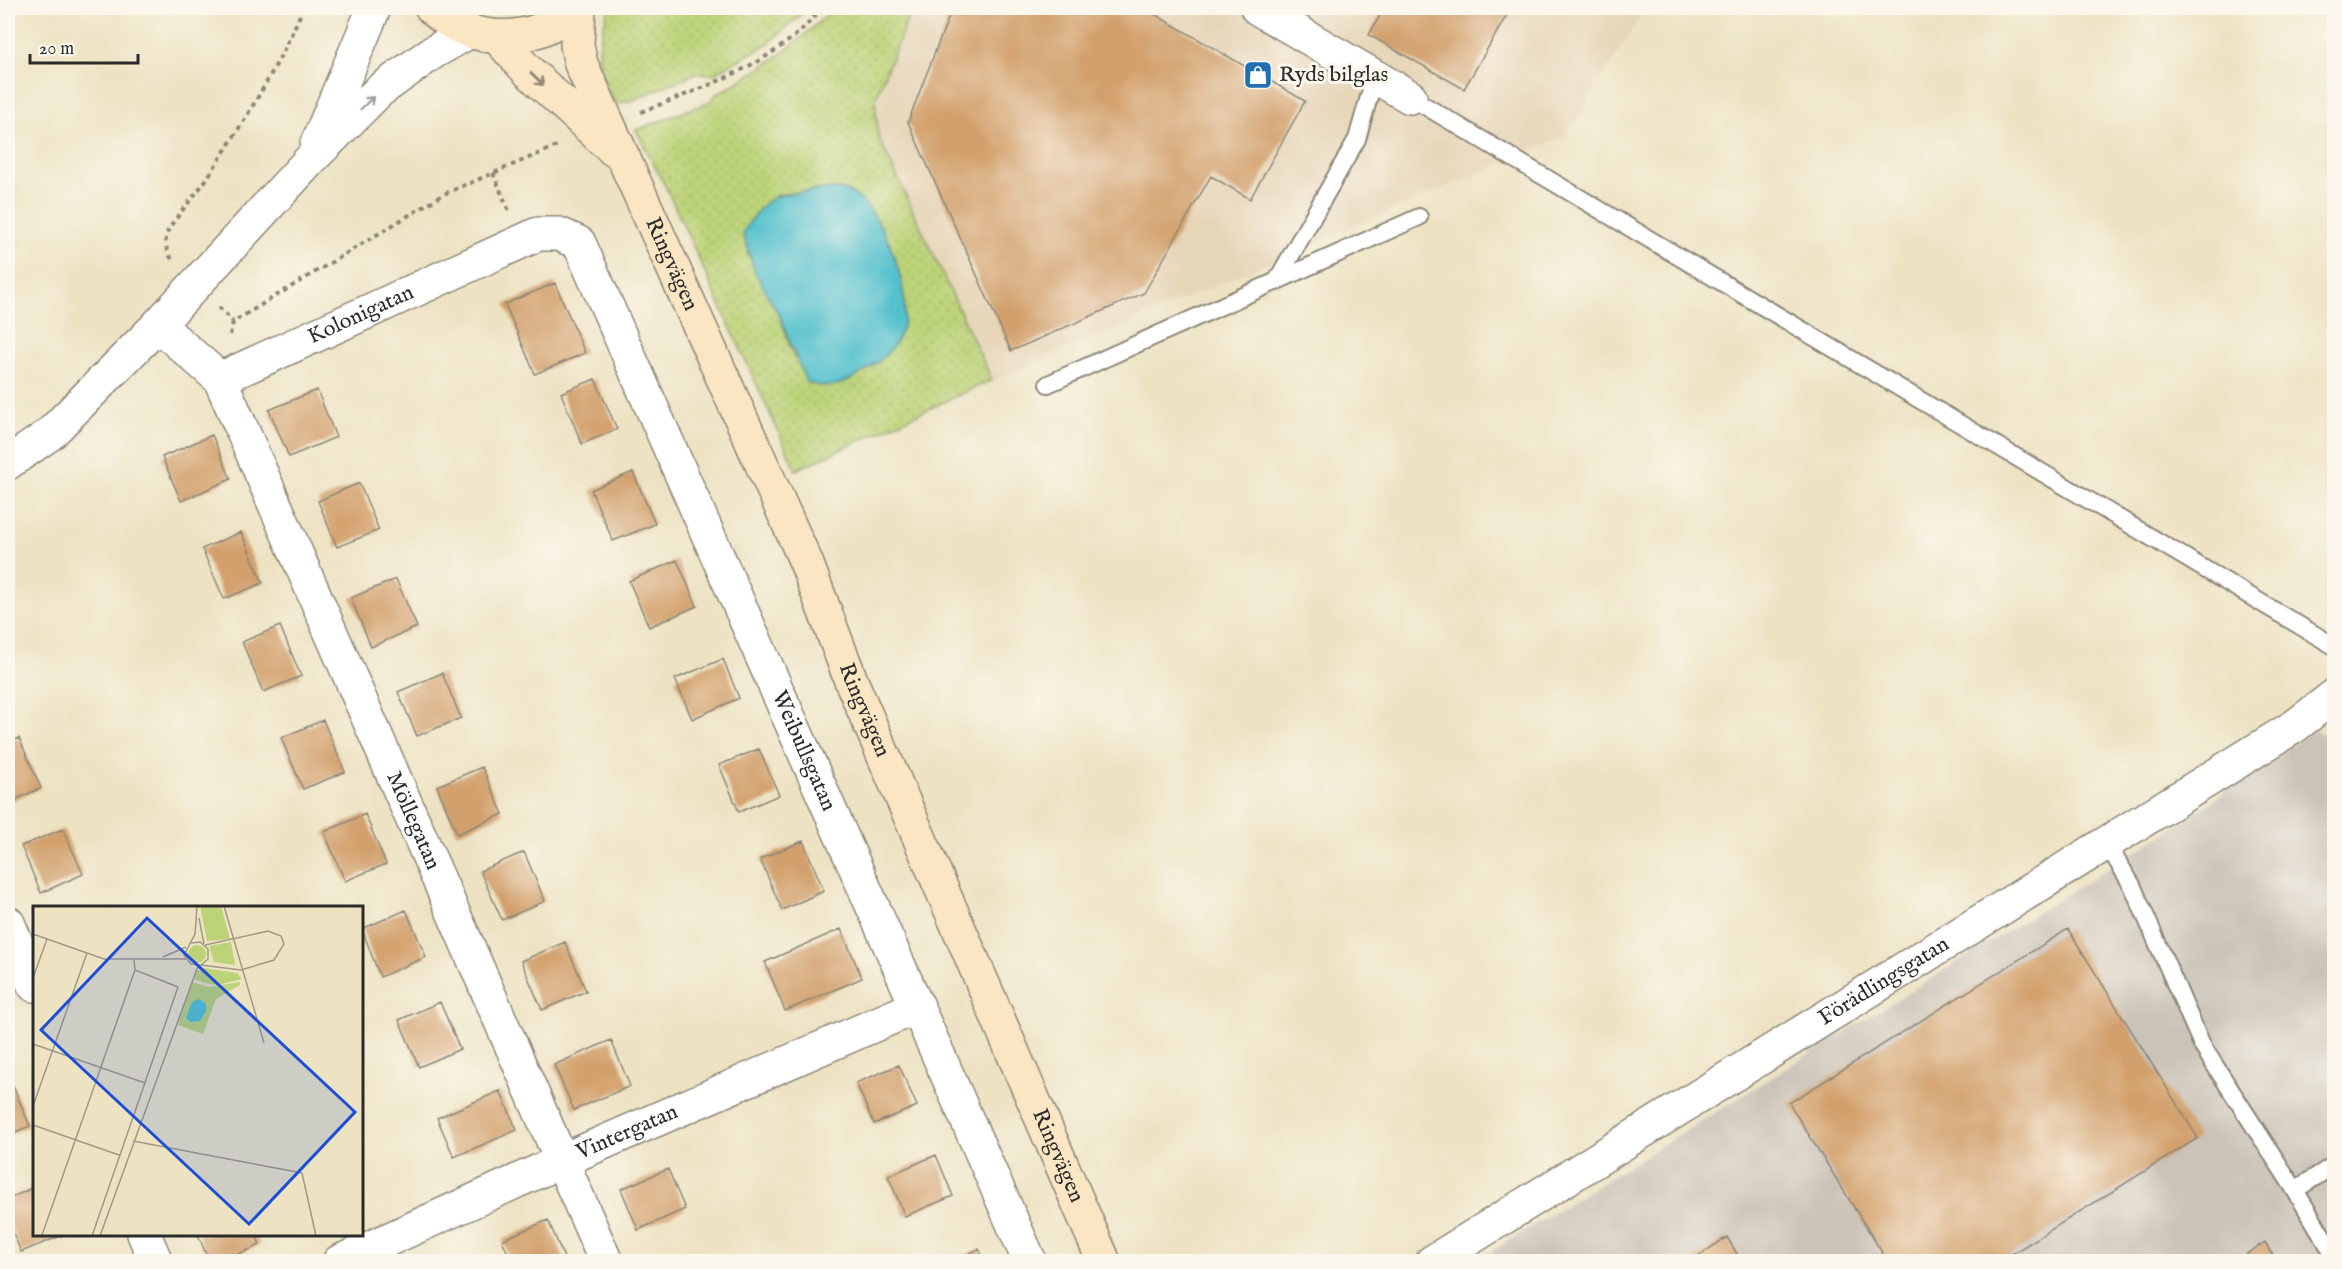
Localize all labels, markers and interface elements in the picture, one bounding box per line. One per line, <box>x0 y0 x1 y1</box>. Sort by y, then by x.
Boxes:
scale bar <box>30 27 138 65</box>
text: 20 m <box>39 38 74 61</box>
shop icon: Ryds bilglas <box>1242 59 1274 91</box>
place label: Ryds bilglas <box>1279 61 1388 89</box>
one-way arrow <box>529 72 544 87</box>
one-way arrow <box>360 96 375 111</box>
street label: Ringvägen <box>638 213 705 315</box>
street label: Kolonigatan <box>304 278 418 351</box>
street label: Ringvägen <box>832 659 897 762</box>
street label: Weibullsgatan <box>765 686 843 816</box>
street label: Möllegatan <box>379 767 447 874</box>
inset map <box>33 906 363 1236</box>
street label: Förädlingsgatan <box>1813 930 1955 1032</box>
street label: Vintergatan <box>571 1098 682 1167</box>
street label: Ringvägen <box>1025 1105 1091 1207</box>

